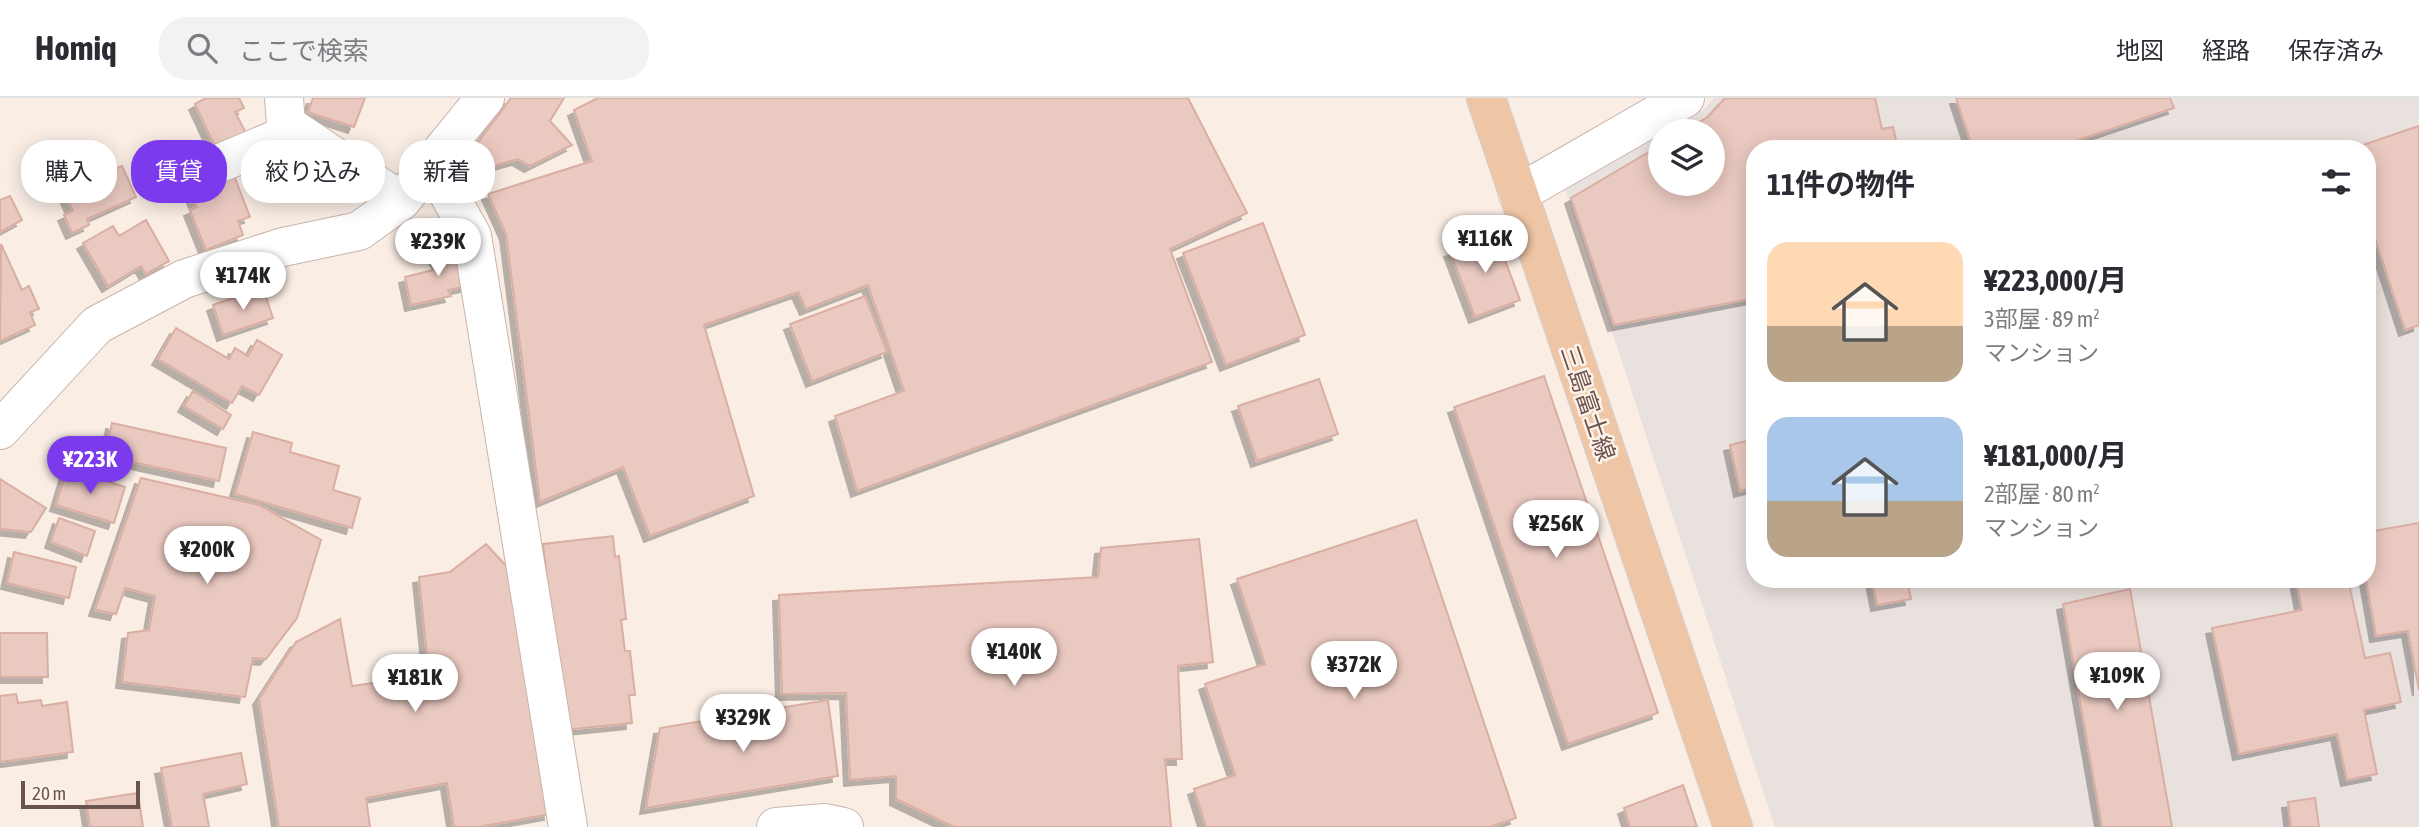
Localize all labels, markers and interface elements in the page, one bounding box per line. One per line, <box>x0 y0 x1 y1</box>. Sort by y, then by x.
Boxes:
search box <box>159 17 649 80</box>
text: Homiq <box>35 29 117 67</box>
icon: search <box>183 29 221 67</box>
text: ここで検索 <box>239 36 369 66</box>
text: 地図 <box>2116 37 2164 64</box>
text: 経路 <box>2202 37 2250 64</box>
text: 保存済み <box>2288 37 2384 64</box>
map controls <box>1648 119 1725 196</box>
button: layers <box>1648 119 1725 196</box>
chip: 購入 <box>21 140 117 203</box>
chip: 賃貸 <box>131 140 227 203</box>
chip: 絞り込み <box>241 140 385 203</box>
chip: 新着 <box>399 140 495 203</box>
icon: filters <box>2317 163 2355 201</box>
text: 11件の物件 <box>1767 167 1915 201</box>
pin: ¥116K <box>1436 216 1534 275</box>
pin: ¥239K <box>389 218 487 278</box>
text: ¥116K <box>1458 225 1512 251</box>
text: ¥239K <box>411 228 465 254</box>
pin: ¥174K <box>194 252 292 312</box>
text: ¥174K <box>216 262 270 288</box>
text: ¥223,000/月 <box>1984 263 2127 297</box>
icon: home <box>1823 270 1907 354</box>
text: 3部屋 · 89 m² <box>1984 306 2100 332</box>
text: マンション <box>1984 340 2099 366</box>
street label: 三島富士線 <box>1556 342 1620 464</box>
pin: ¥223K <box>41 436 139 496</box>
text: ¥181,000/月 <box>1984 438 2127 472</box>
icon: home <box>1823 445 1907 529</box>
text: ¥223K <box>63 446 117 472</box>
text: 2部屋 · 80 m² <box>1984 481 2100 507</box>
pin: ¥256K <box>1507 500 1605 560</box>
text: ¥256K <box>1529 510 1583 536</box>
text: マンション <box>1984 515 2099 541</box>
pin: ¥200K <box>158 526 256 586</box>
text: ¥200K <box>180 536 234 562</box>
pin: ¥140K <box>965 628 1063 688</box>
text: ¥140K <box>987 638 1041 664</box>
pin: ¥372K <box>1305 642 1403 701</box>
text: ¥372K <box>1327 651 1381 677</box>
pin: ¥109K <box>2068 652 2166 712</box>
pin: ¥181K <box>366 654 464 714</box>
text: ¥109K <box>2090 662 2144 688</box>
text: ¥181K <box>388 664 442 690</box>
pin: ¥329K <box>694 694 792 754</box>
text: ¥329K <box>716 704 770 730</box>
scale bar <box>21 778 140 810</box>
text: 20 m <box>32 782 66 804</box>

